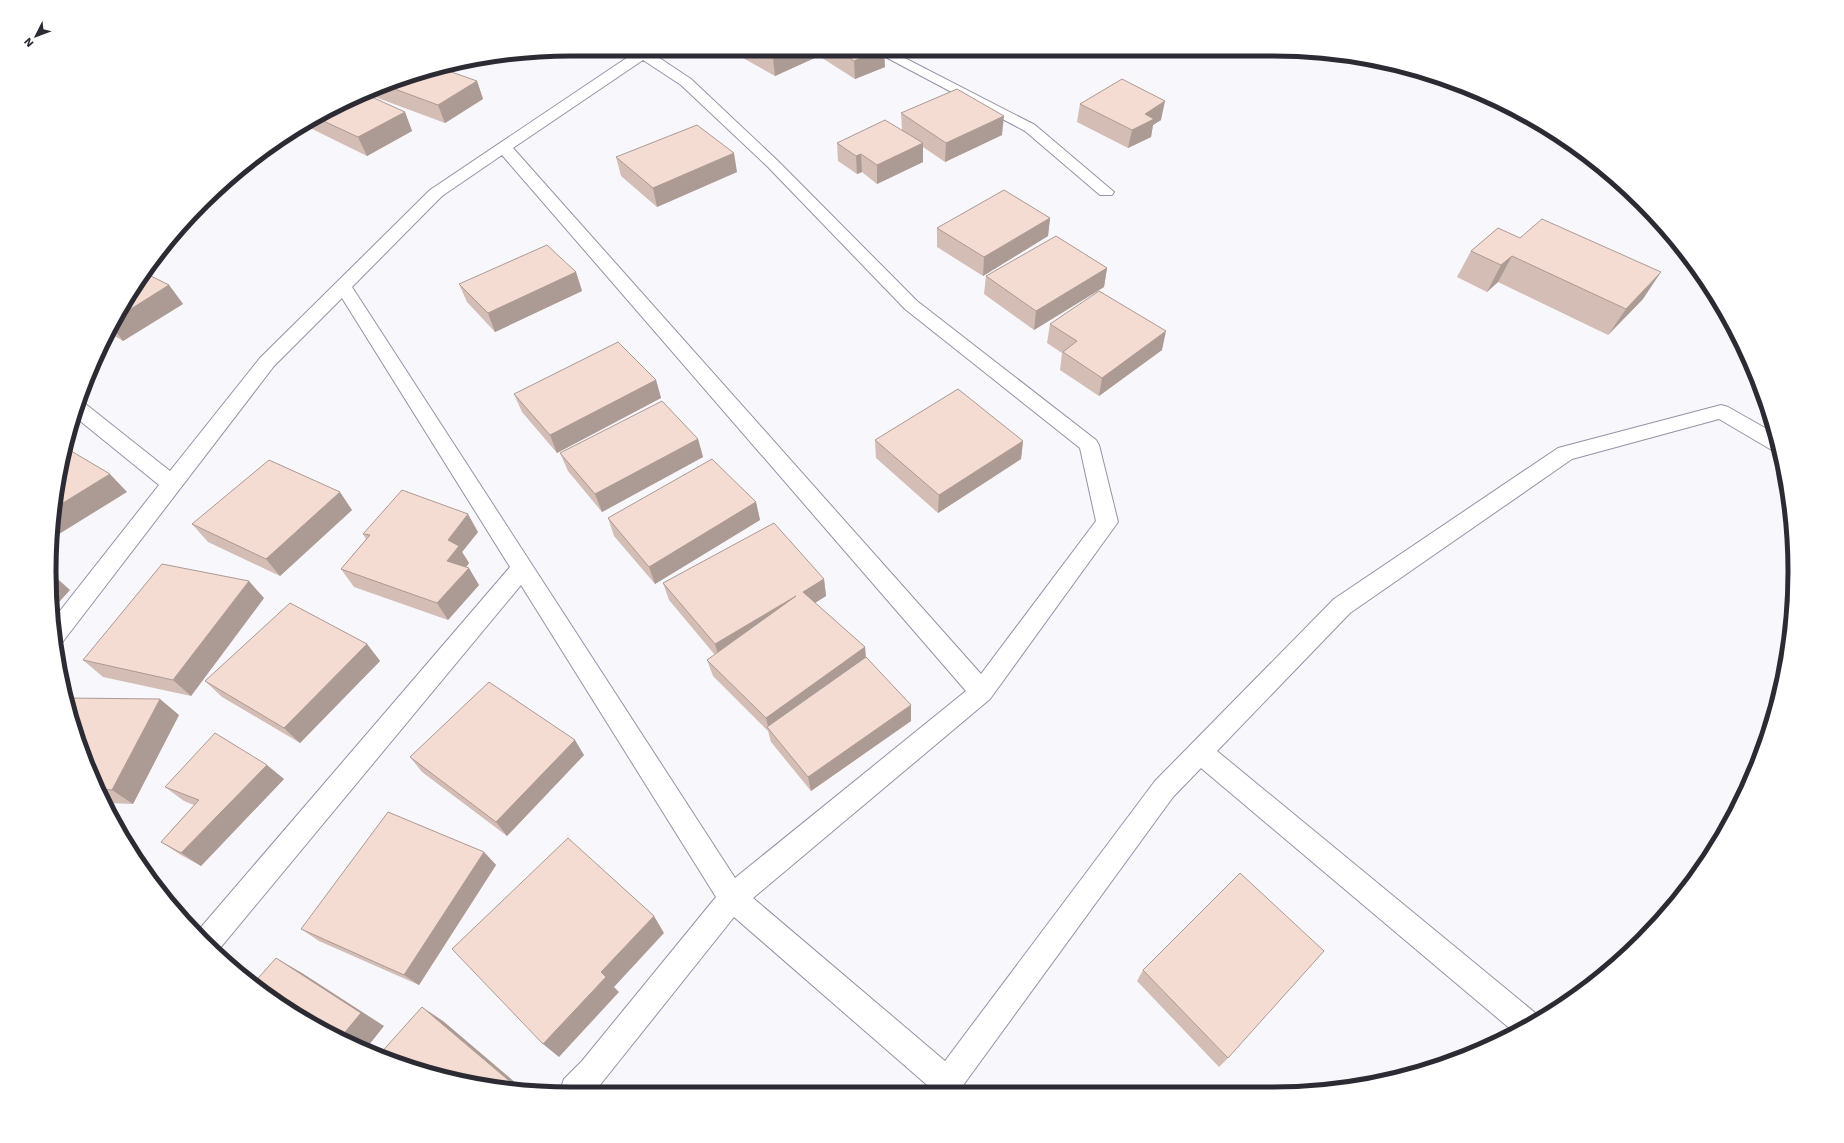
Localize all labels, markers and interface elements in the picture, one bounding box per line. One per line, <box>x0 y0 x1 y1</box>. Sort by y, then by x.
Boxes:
north arrow <box>16 16 56 56</box>
text: N <box>21 35 36 50</box>

